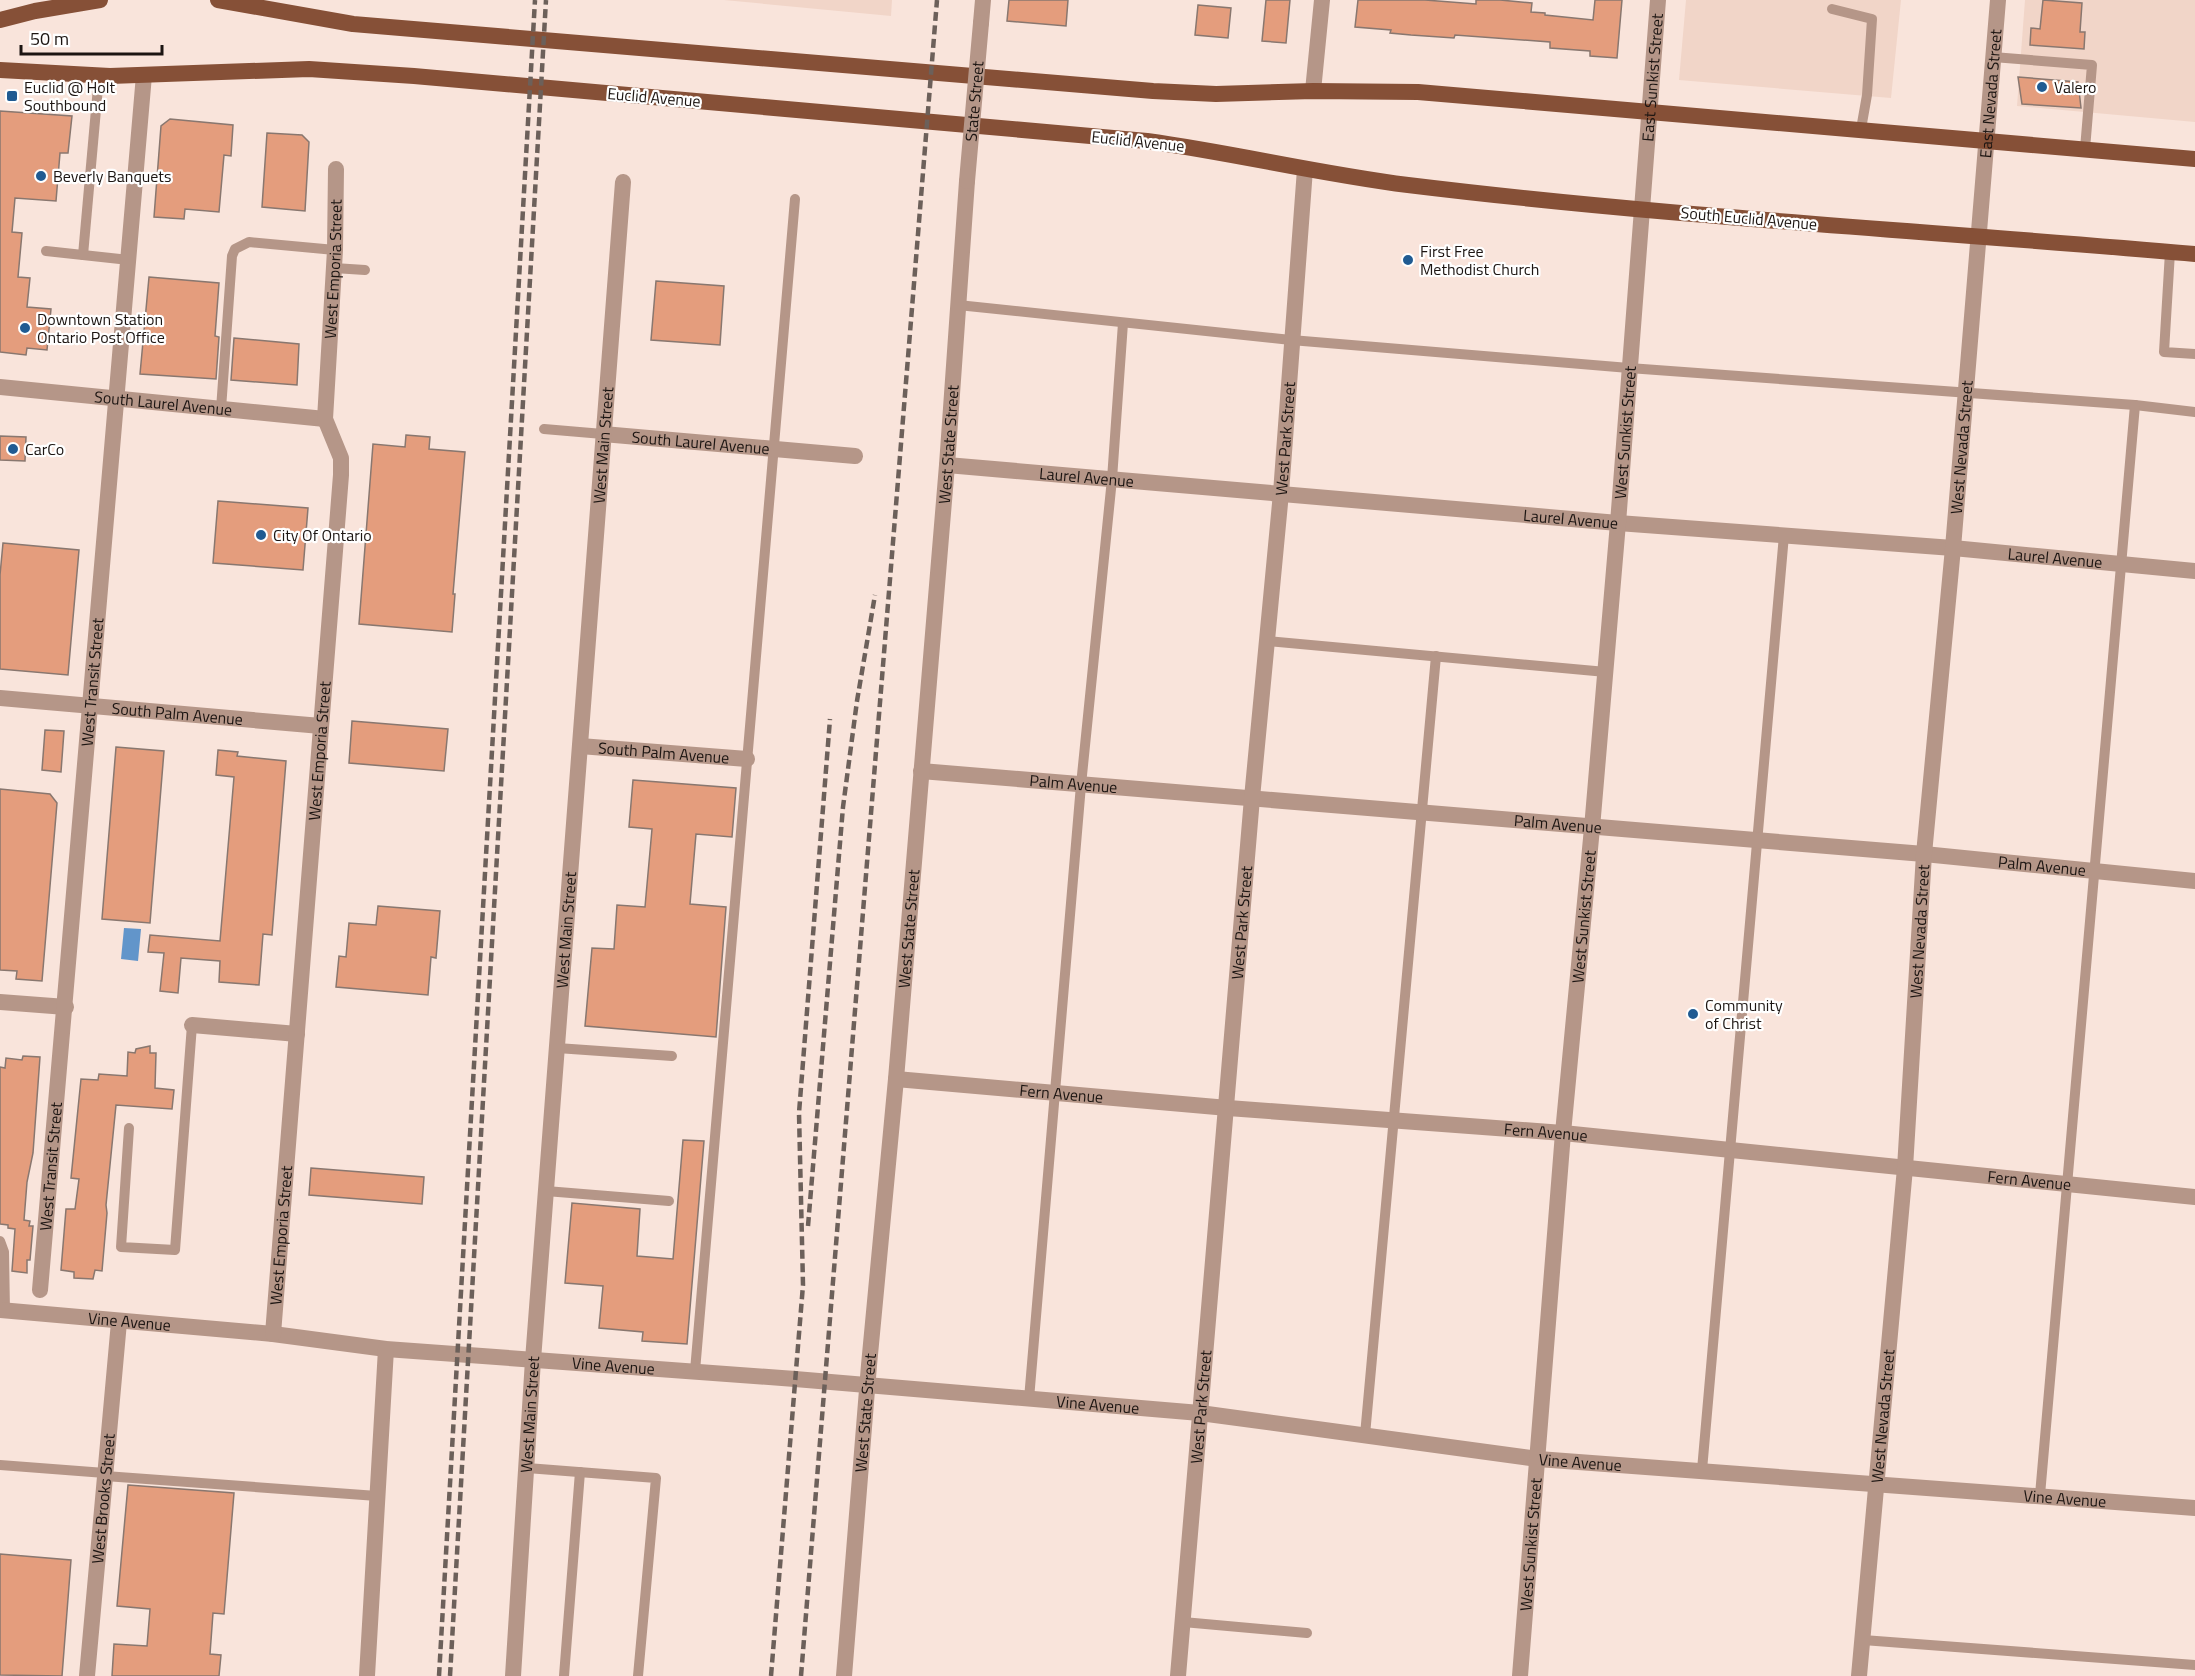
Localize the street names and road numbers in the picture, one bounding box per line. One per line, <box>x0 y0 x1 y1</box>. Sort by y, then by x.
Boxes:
street label: East Sunkist Street <box>1635 12 1669 142</box>
street label: East Nevada Street <box>1973 28 2008 159</box>
street label: State Street <box>959 60 990 143</box>
street label: Euclid Avenue <box>606 81 702 113</box>
street label: Euclid Avenue <box>1090 124 1186 158</box>
street label: West Emporia Street <box>318 199 348 340</box>
street label: South Euclid Avenue <box>1680 200 1818 236</box>
street label: West Sunkist Street <box>1608 365 1642 500</box>
street label: West Nevada Street <box>1944 379 1979 515</box>
street label: West Park Street <box>1269 380 1301 496</box>
street label: South Laurel Avenue <box>93 384 233 422</box>
street label: West State Street <box>932 384 965 505</box>
street label: West Main Street <box>586 386 619 505</box>
street label: South Laurel Avenue <box>631 425 771 460</box>
street label: Laurel Avenue <box>1038 461 1135 493</box>
street label: Laurel Avenue <box>1522 503 1619 535</box>
street label: Laurel Avenue <box>2007 541 2104 574</box>
street label: West Transit Street <box>75 616 110 748</box>
street label: West Emporia Street <box>302 680 337 821</box>
street label: South Palm Avenue <box>111 696 244 731</box>
street label: South Palm Avenue <box>597 735 730 770</box>
street label: Palm Avenue <box>1029 768 1118 799</box>
street label: Palm Avenue <box>1513 808 1603 839</box>
street label: West Sunkist Street <box>1565 849 1602 984</box>
street label: Palm Avenue <box>1997 849 2087 882</box>
street label: West Nevada Street <box>1903 863 1935 999</box>
street label: West Park Street <box>1225 864 1258 981</box>
street label: West State Street <box>892 868 925 989</box>
street label: West Main Street <box>549 870 582 989</box>
street label: Fern Avenue <box>1018 1078 1104 1109</box>
street label: West Transit Street <box>33 1101 68 1232</box>
street label: Fern Avenue <box>1503 1117 1589 1147</box>
street label: West Emporia Street <box>263 1164 298 1306</box>
street label: Fern Avenue <box>1986 1164 2072 1196</box>
street label: Vine Avenue <box>87 1306 172 1337</box>
street label: West Nevada Street <box>1865 1348 1901 1484</box>
street label: West Park Street <box>1184 1349 1217 1465</box>
street label: Vine Avenue <box>571 1351 656 1381</box>
street label: West State Street <box>848 1352 882 1473</box>
street label: West Main Street <box>514 1355 545 1474</box>
street label: Vine Avenue <box>1055 1389 1140 1420</box>
street label: West Brooks Street <box>85 1432 121 1565</box>
street label: Vine Avenue <box>1538 1447 1623 1477</box>
street label: West Sunkist Street <box>1513 1477 1548 1612</box>
street label: Vine Avenue <box>2023 1483 2107 1513</box>

